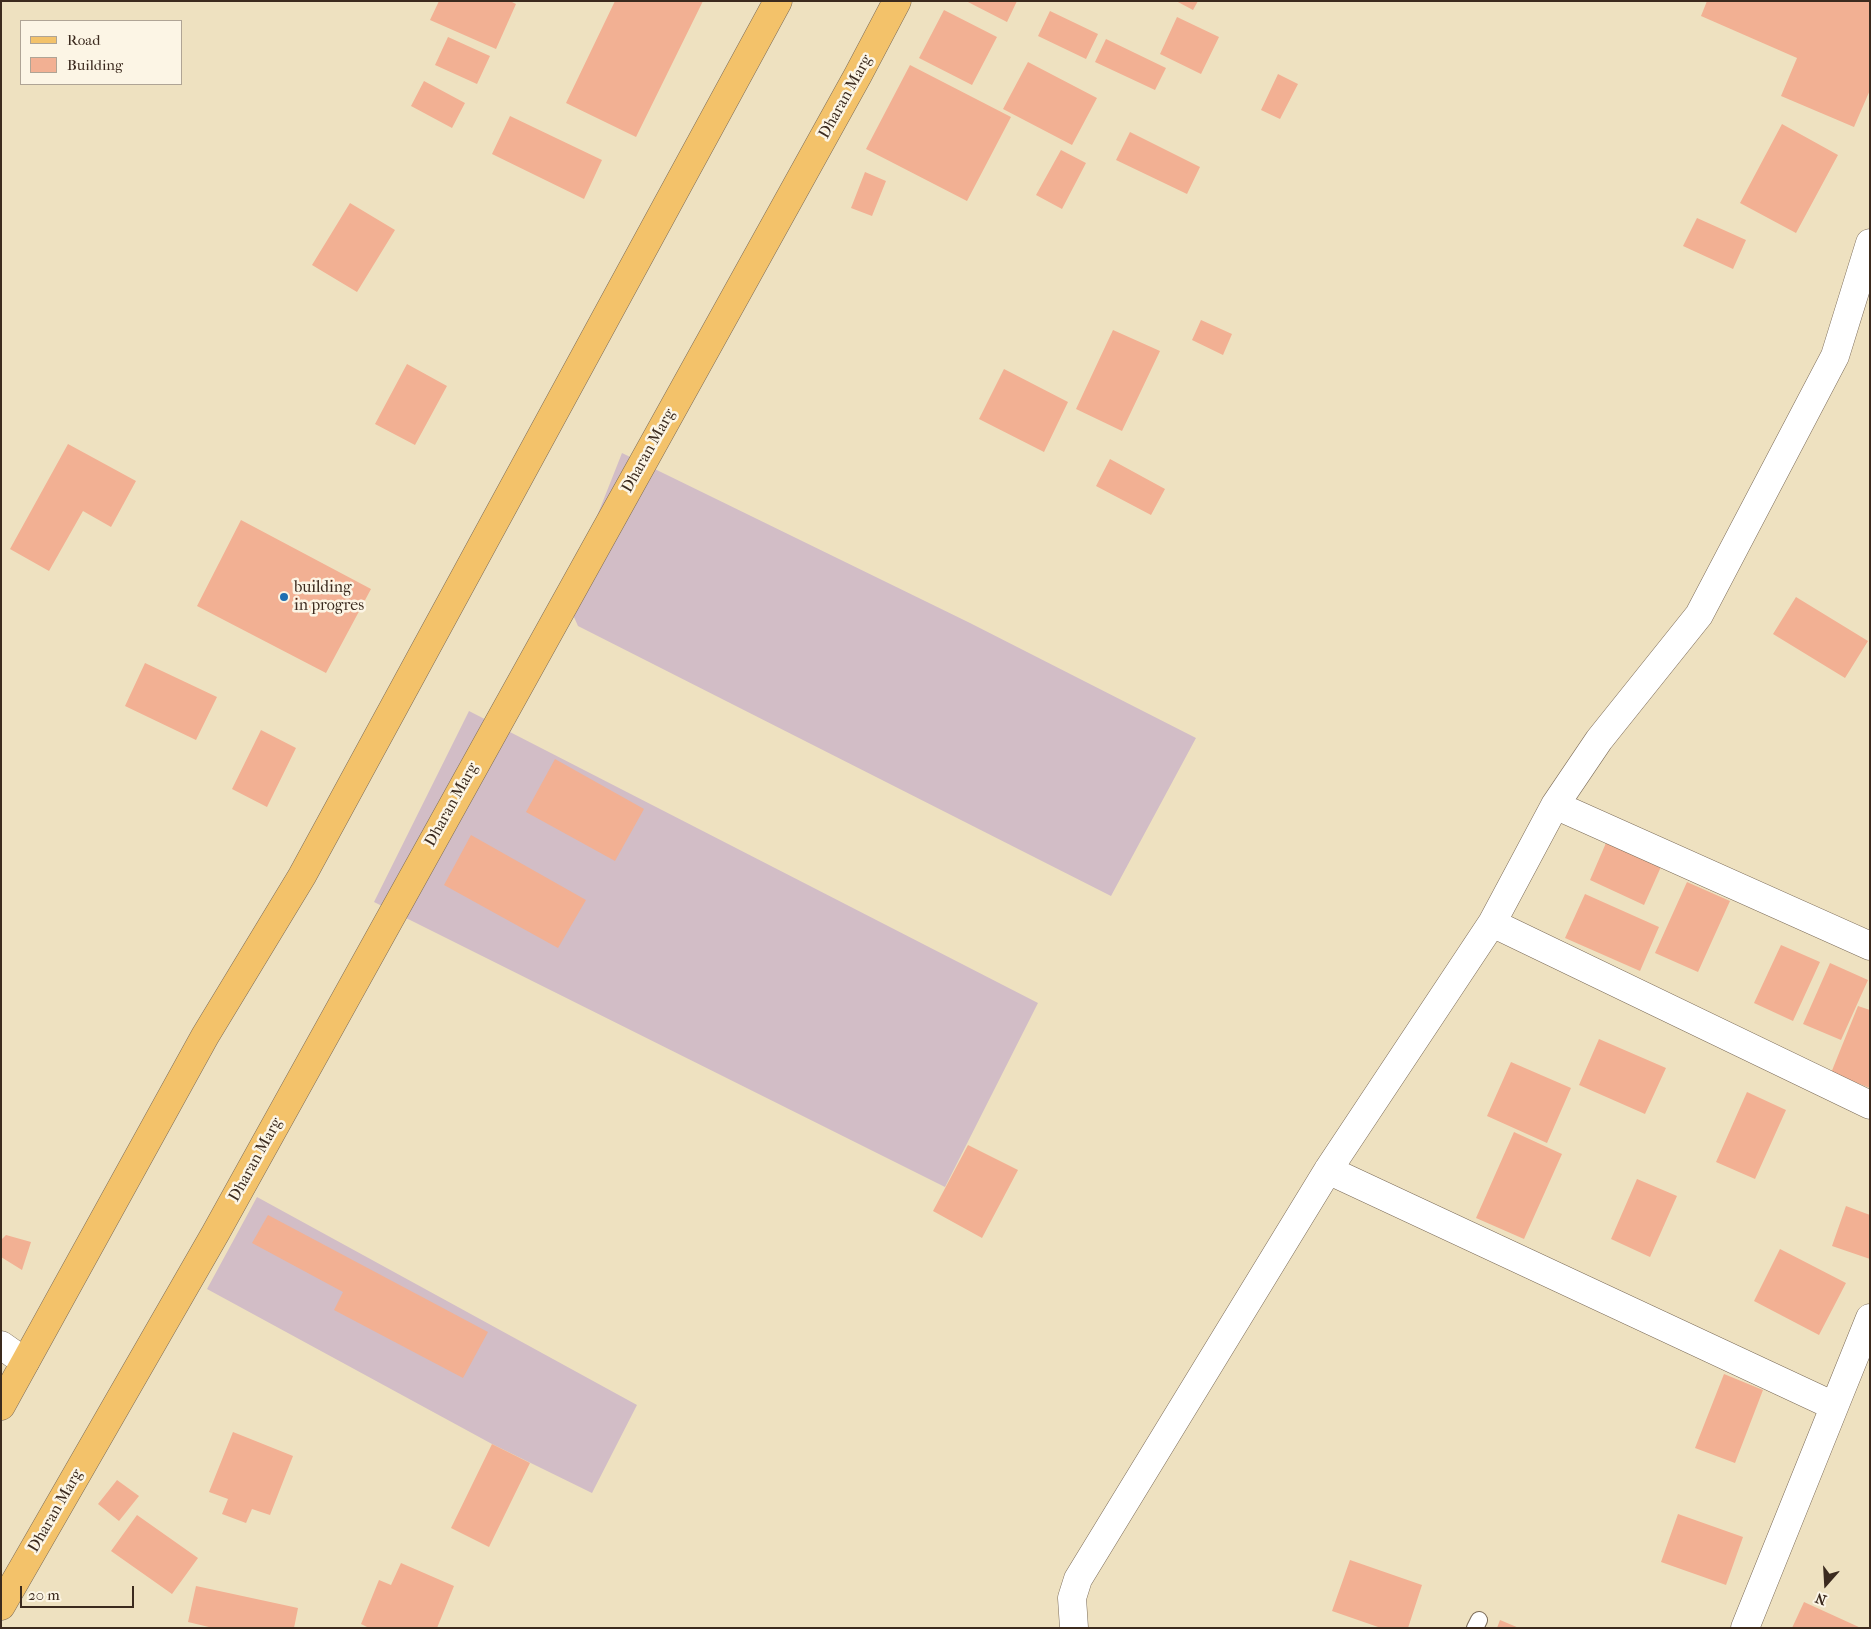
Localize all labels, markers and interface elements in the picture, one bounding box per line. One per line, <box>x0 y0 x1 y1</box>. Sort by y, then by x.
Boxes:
legend <box>20 20 182 85</box>
text: Road <box>67 31 100 49</box>
street label: Dharan Marg <box>815 52 877 142</box>
text: Building <box>67 56 123 74</box>
street label: Dharan Marg <box>618 406 680 496</box>
place label: building in progres <box>294 578 364 616</box>
marker: building in progres <box>278 591 290 603</box>
street label: Dharan Marg <box>421 760 483 850</box>
street label: Dharan Marg <box>225 1115 287 1205</box>
street label: Dharan Marg <box>24 1466 88 1556</box>
north arrow <box>1801 1559 1851 1609</box>
scale bar <box>22 1576 136 1608</box>
text: 20 m <box>28 1586 60 1604</box>
text: N <box>1813 1589 1829 1608</box>

